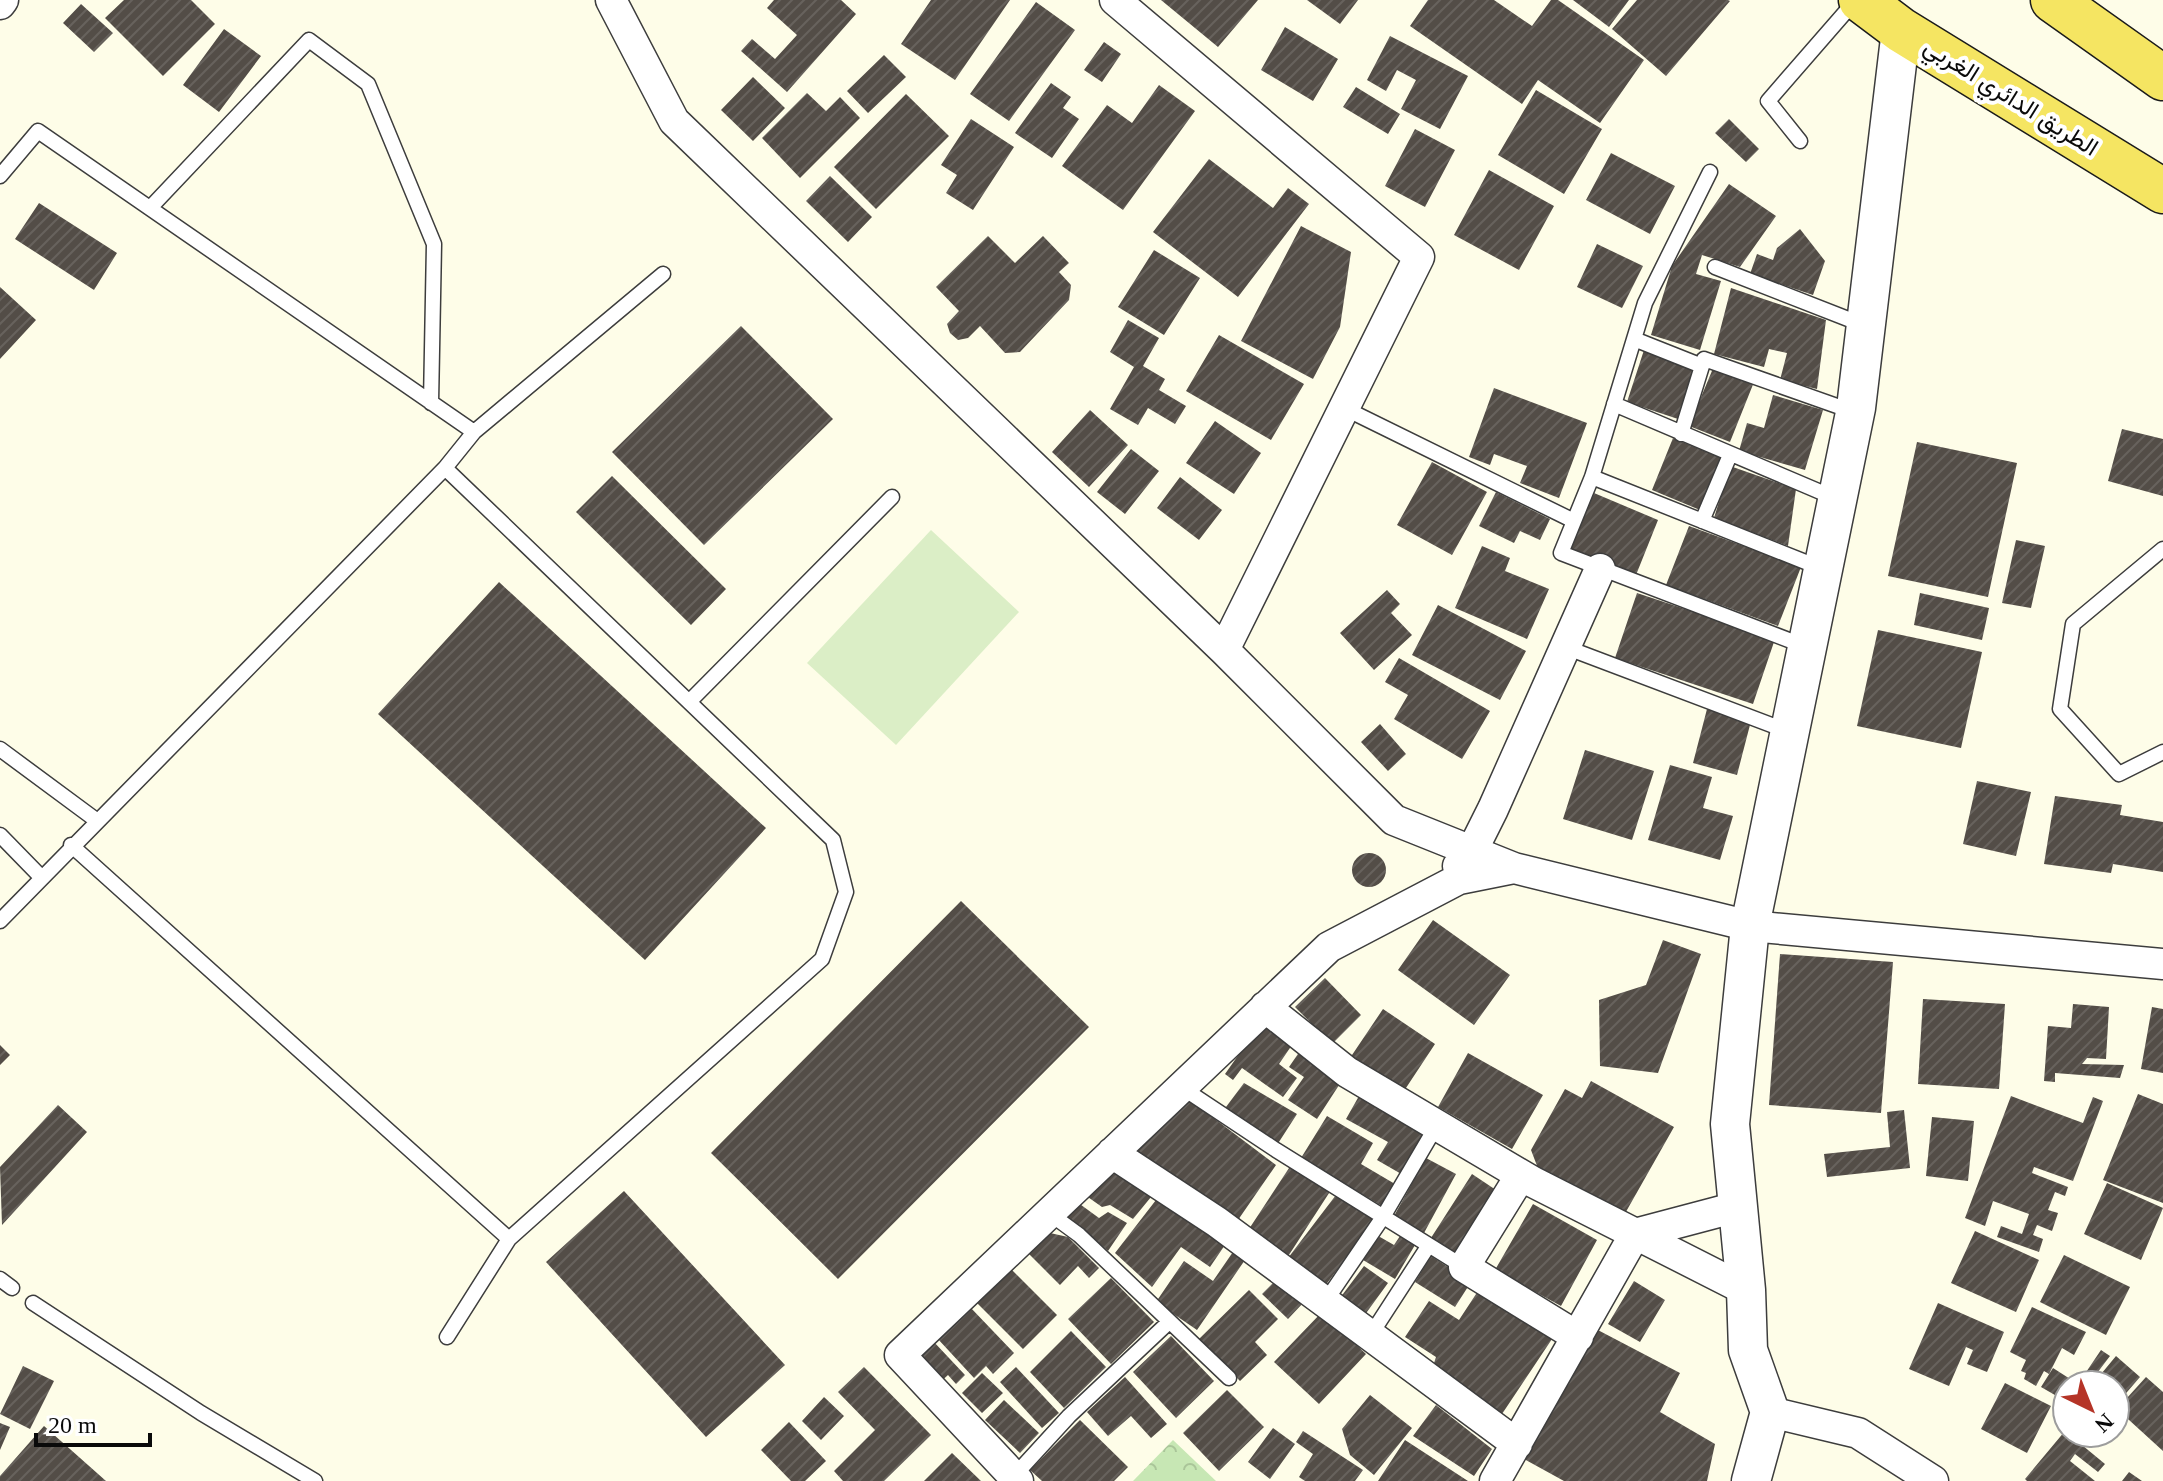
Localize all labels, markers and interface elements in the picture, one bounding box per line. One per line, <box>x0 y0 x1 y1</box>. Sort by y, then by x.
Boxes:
street label: الطريق الدائري الغربي <box>1916 33 2103 166</box>
north arrow <box>2051 1369 2131 1449</box>
scale bar <box>36 1397 150 1447</box>
text: N <box>2090 1409 2119 1438</box>
text: 20 m <box>48 1412 97 1438</box>

